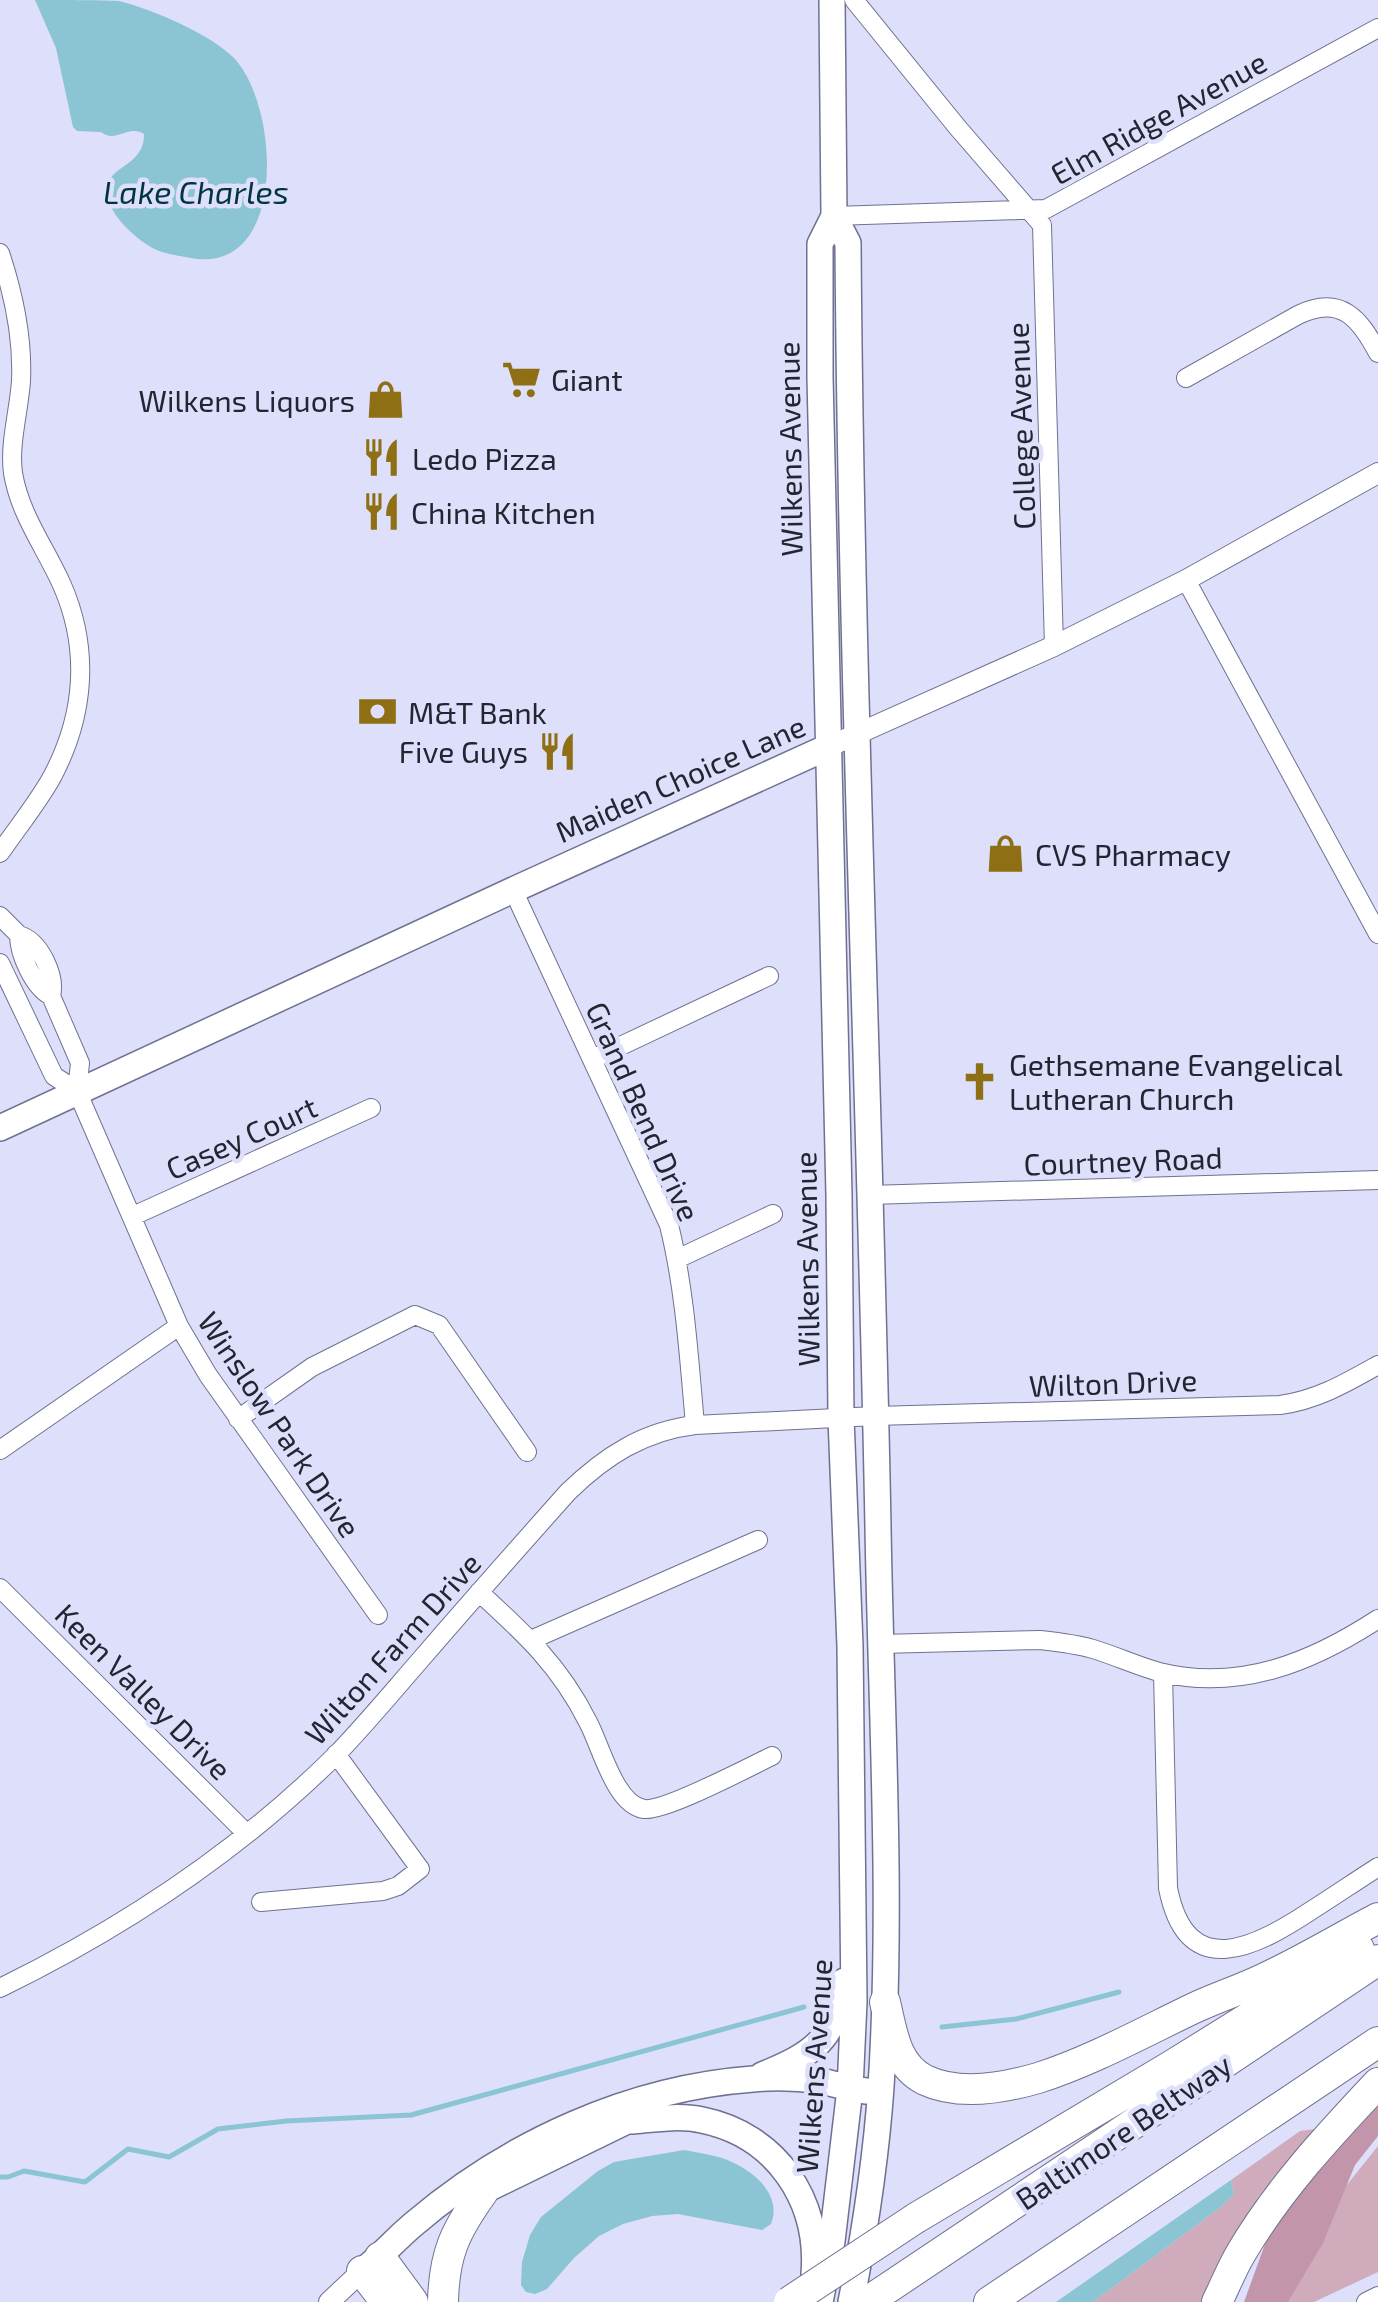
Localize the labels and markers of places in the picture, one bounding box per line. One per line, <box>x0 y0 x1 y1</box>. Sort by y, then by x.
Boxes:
supermarket icon: Giant <box>500 358 542 400</box>
place label: Giant <box>551 361 623 397</box>
shop icon: Wilkens Liquors <box>364 379 406 421</box>
place label: Wilkens Liquors <box>139 382 355 418</box>
restaurant icon: Ledo Pizza <box>361 437 403 479</box>
place label: Ledo Pizza <box>412 440 557 476</box>
restaurant icon: China Kitchen <box>360 491 402 533</box>
place label: China Kitchen <box>411 494 596 530</box>
bank icon: M&T Bank <box>357 691 399 733</box>
place label: M&T Bank <box>408 694 547 730</box>
restaurant icon: Five Guys <box>537 730 579 772</box>
place label: Five Guys <box>399 733 528 769</box>
shop icon: CVS Pharmacy <box>984 833 1026 875</box>
place label: CVS Pharmacy <box>1035 836 1231 872</box>
place label: Gethsemane Evangelical Lutheran Church <box>1009 1046 1343 1116</box>
church icon: Gethsemane Evangelical Lutheran Church <box>958 1060 1000 1102</box>

